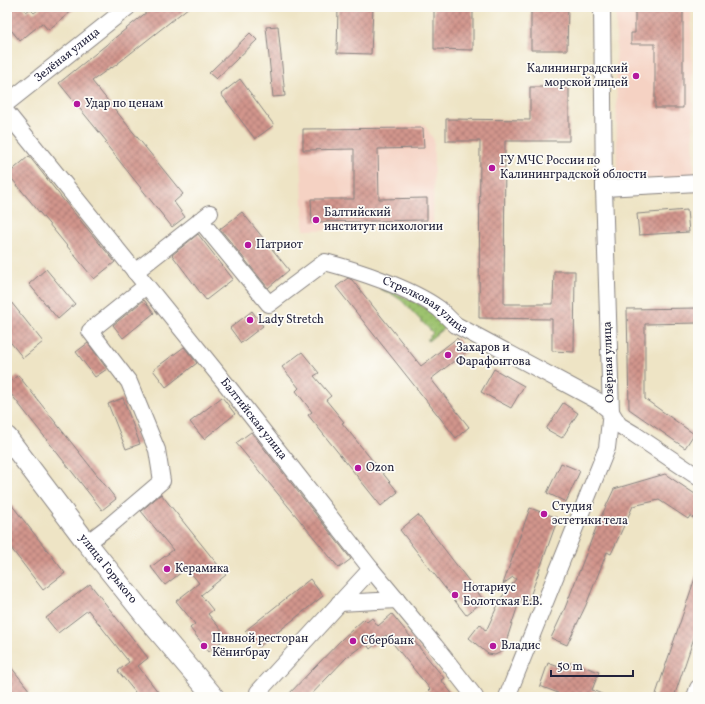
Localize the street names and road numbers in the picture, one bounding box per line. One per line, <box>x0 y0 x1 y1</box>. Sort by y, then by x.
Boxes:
street label: Зелёная улица <box>31 24 104 86</box>
street label: Стрелковая улица <box>380 273 471 338</box>
street label: Озёрная улица <box>600 321 618 403</box>
street label: Балтийская улица <box>216 375 291 463</box>
street label: улица Горького <box>75 531 141 607</box>

